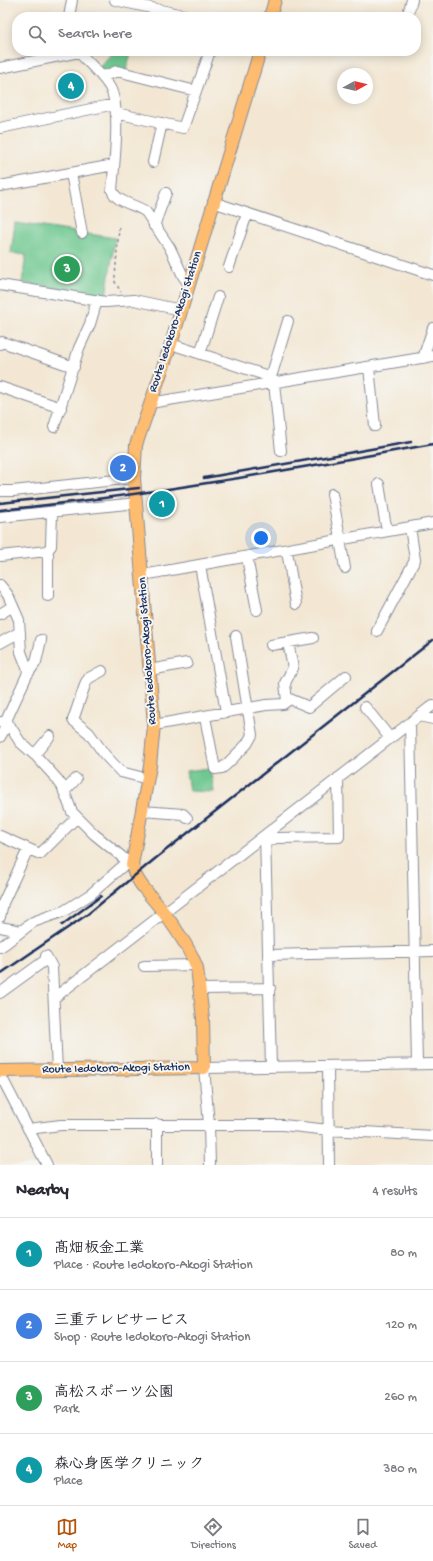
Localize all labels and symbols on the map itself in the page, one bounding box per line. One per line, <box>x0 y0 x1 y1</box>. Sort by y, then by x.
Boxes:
north arrow <box>337 68 373 104</box>
pin: 4 <box>58 71 84 101</box>
street label: Route Iedokoro-Akogi Station <box>147 249 206 394</box>
pin: 3 <box>54 254 80 284</box>
pin: 2 <box>110 453 136 483</box>
pin: 1 <box>149 489 175 519</box>
your location <box>251 528 271 548</box>
street label: Route Iedokoro-Akogi Station <box>136 577 160 725</box>
street label: Route Iedokoro-Akogi Station <box>42 1061 190 1077</box>

